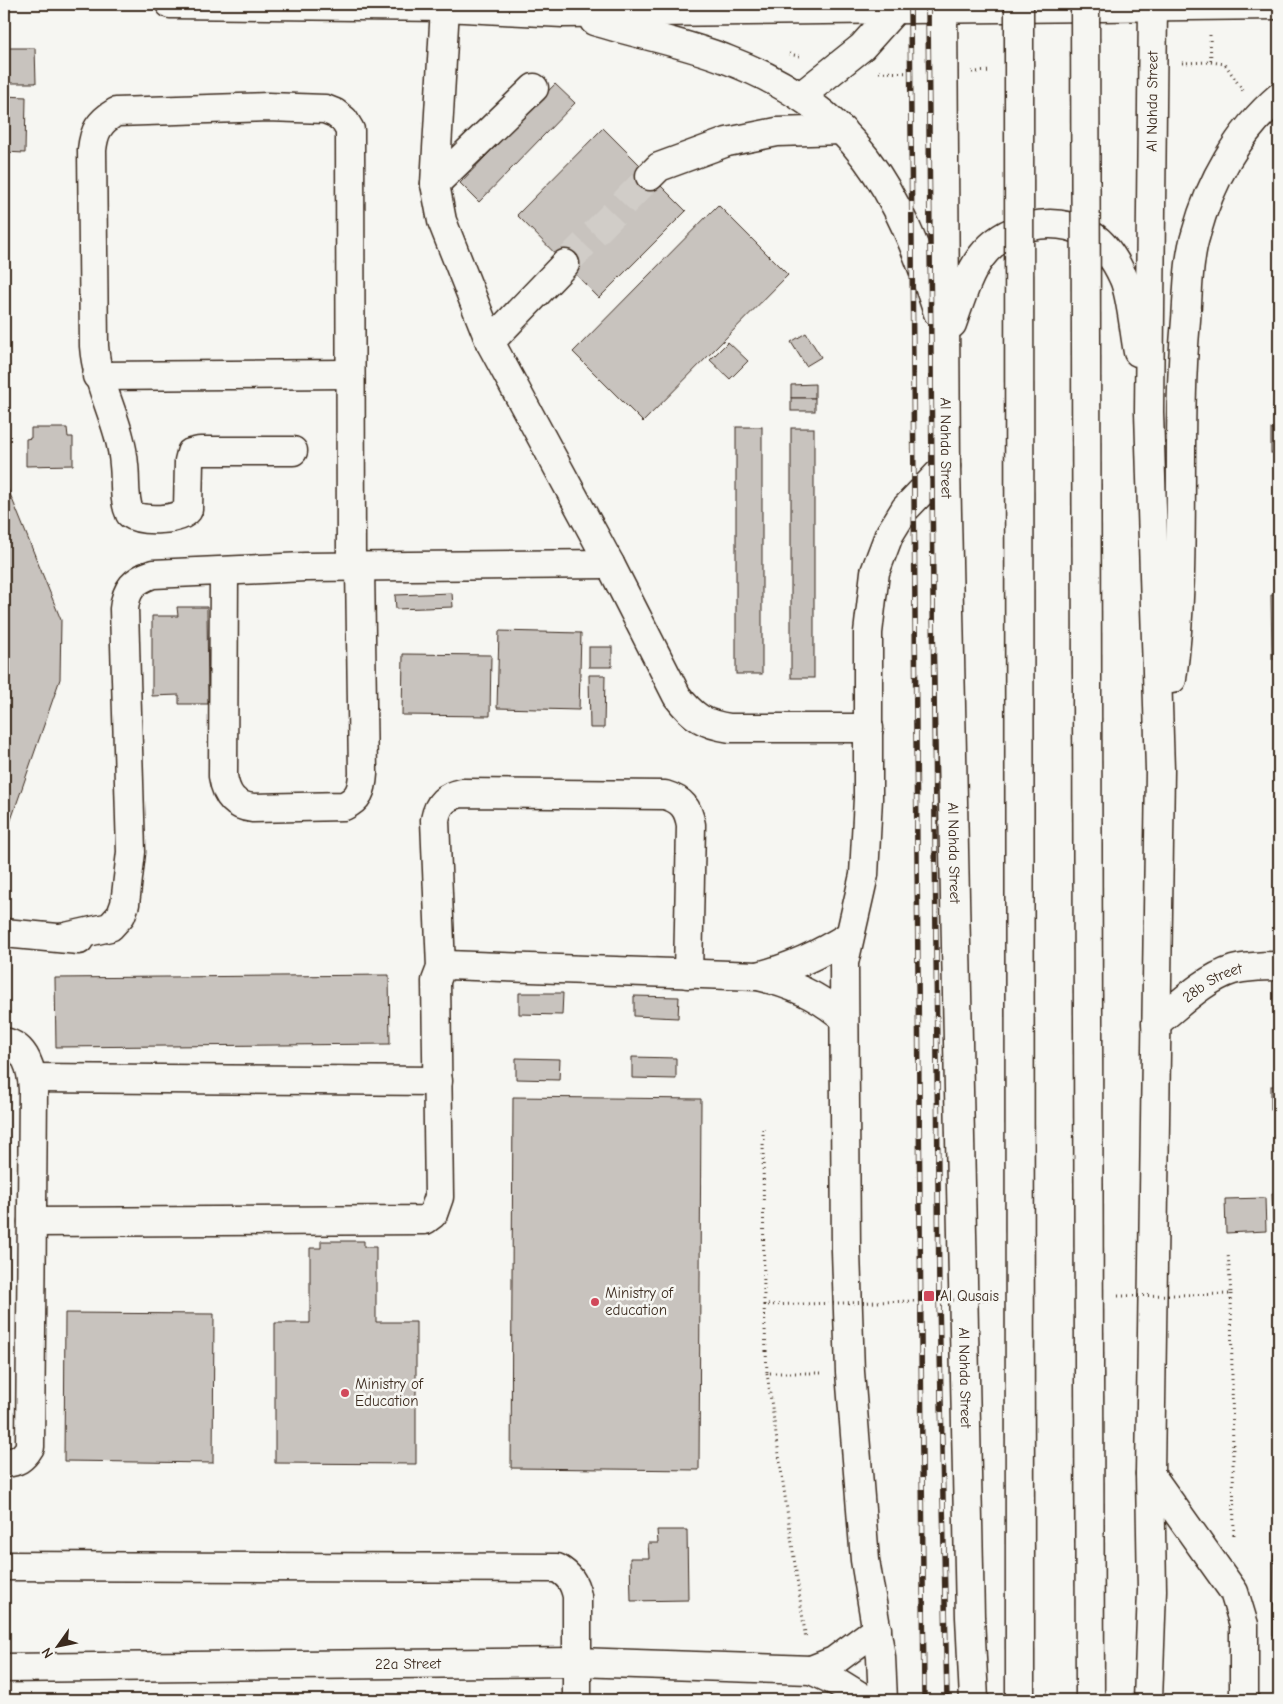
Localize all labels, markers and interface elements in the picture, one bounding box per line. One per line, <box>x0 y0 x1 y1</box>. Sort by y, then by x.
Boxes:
street label: Al Nahda Street <box>1143 50 1162 152</box>
street label: Al Nahda Street <box>937 397 956 499</box>
street label: Al Nahda Street <box>944 802 964 904</box>
street label: 28b Street <box>1179 959 1244 1006</box>
place label: Ministry of education <box>605 1284 674 1319</box>
place label: Al Qusais <box>940 1287 999 1305</box>
marker: Al Qusais <box>922 1289 936 1303</box>
marker: Ministry of education <box>589 1296 601 1308</box>
street label: Al Nahda Street <box>955 1327 975 1429</box>
place label: Ministry of Education <box>355 1375 424 1410</box>
marker: Ministry of Education <box>339 1387 351 1399</box>
north arrow <box>32 1622 82 1672</box>
text: N <box>38 1644 57 1661</box>
street label: 22a Street <box>375 1654 442 1673</box>

